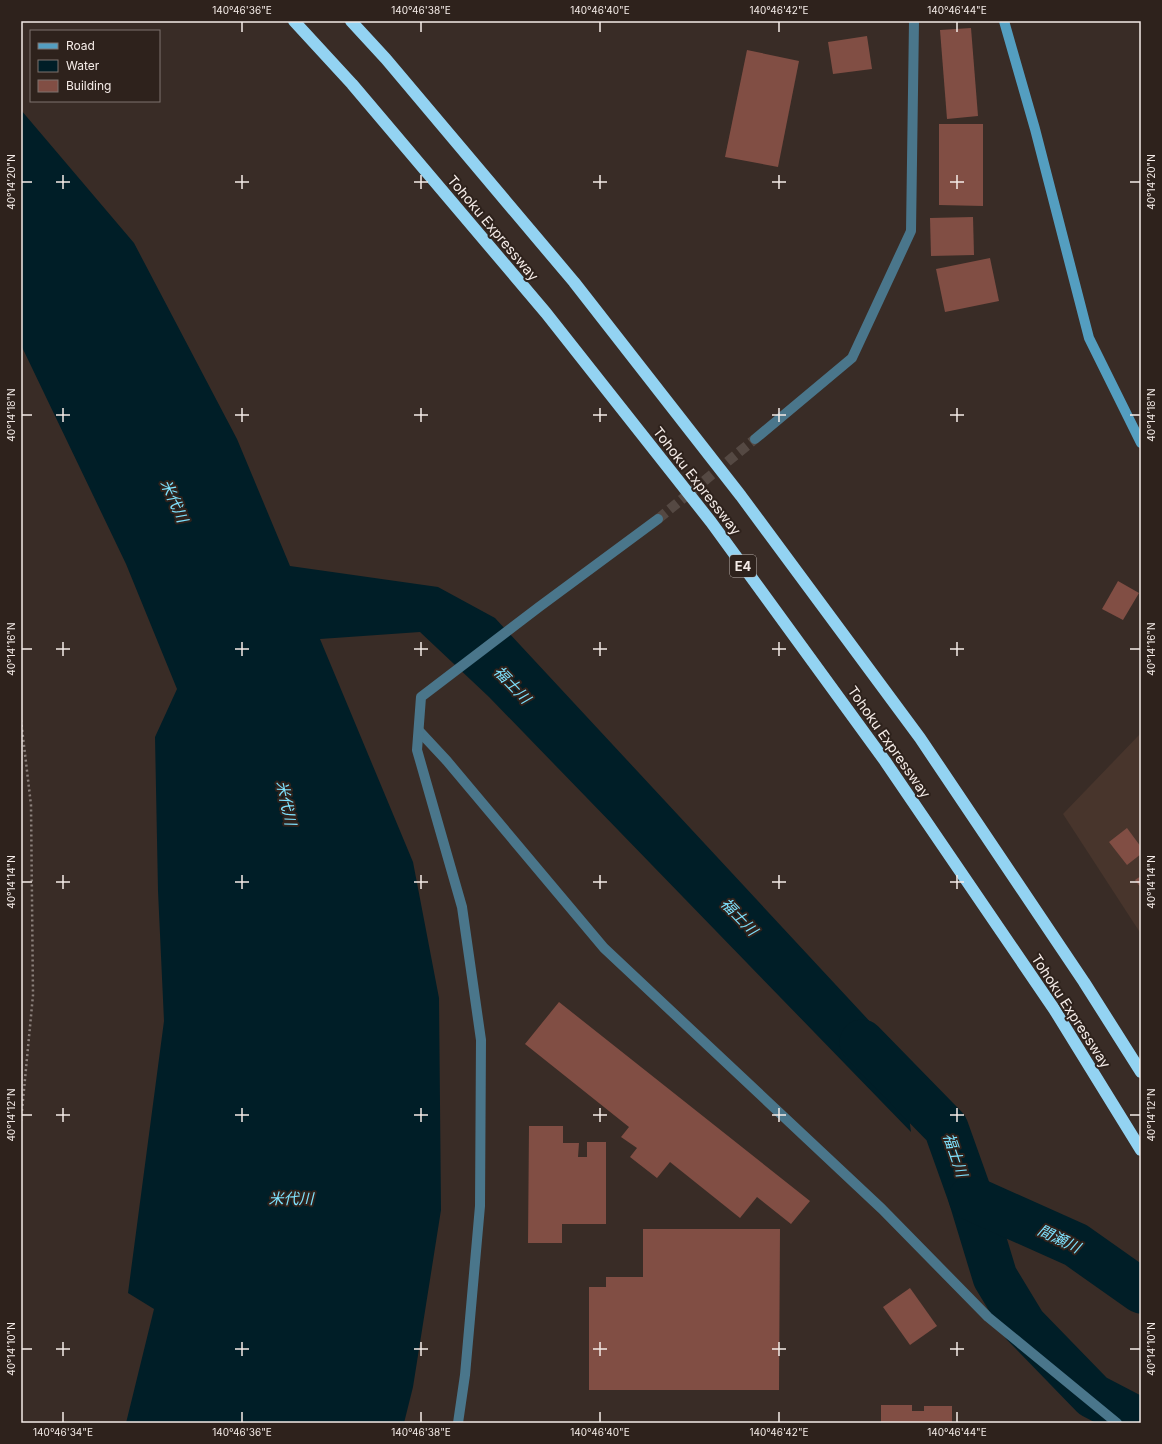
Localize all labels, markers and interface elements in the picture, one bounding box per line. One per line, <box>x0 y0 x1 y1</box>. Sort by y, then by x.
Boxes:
text: 140°46'36"E <box>212 4 272 16</box>
text: 140°46'38"E <box>391 4 451 16</box>
text: 140°46'40"E <box>570 4 630 16</box>
text: 140°46'42"E <box>749 4 809 16</box>
text: 140°46'44"E <box>927 4 987 16</box>
legend <box>30 30 160 102</box>
text: Road <box>66 38 95 53</box>
text: Water <box>66 58 100 73</box>
text: Building <box>66 78 111 93</box>
text: 40°14'20"N <box>5 154 17 210</box>
text: 40°14'20"N <box>1145 154 1157 210</box>
street label: Tohoku Expressway <box>444 171 543 284</box>
text: 40°14'18"N <box>5 388 17 442</box>
text: 40°14'18"N <box>1145 388 1157 442</box>
street label: Tohoku Expressway <box>650 423 745 538</box>
water label: 米代川 <box>157 476 193 527</box>
road number: E4 <box>730 555 756 577</box>
text: 40°14'16"N <box>5 622 17 676</box>
text: 40°14'16"N <box>1145 622 1157 676</box>
water label: 福士川 <box>490 662 536 709</box>
street label: Tohoku Expressway <box>844 683 934 801</box>
water label: 米代川 <box>273 779 301 829</box>
text: 40°14'14"N <box>5 855 17 909</box>
text: 40°14'14"N <box>1145 855 1157 909</box>
water label: 福士川 <box>717 894 763 941</box>
street label: Tohoku Expressway <box>1028 951 1115 1071</box>
text: 40°14'12"N <box>5 1088 17 1142</box>
text: 40°14'12"N <box>1145 1088 1157 1142</box>
water label: 福士川 <box>939 1130 972 1181</box>
water label: 米代川 <box>268 1189 315 1208</box>
water label: 間瀬川 <box>1035 1220 1085 1258</box>
text: 40°14'10"N <box>5 1322 17 1376</box>
text: 40°14'10"N <box>1145 1322 1157 1376</box>
text: 140°46'34"E <box>33 1426 93 1438</box>
text: 140°46'36"E <box>212 1426 272 1438</box>
text: 140°46'38"E <box>391 1426 451 1438</box>
text: 140°46'40"E <box>570 1426 630 1438</box>
text: 140°46'42"E <box>749 1426 809 1438</box>
text: 140°46'44"E <box>927 1426 987 1438</box>

